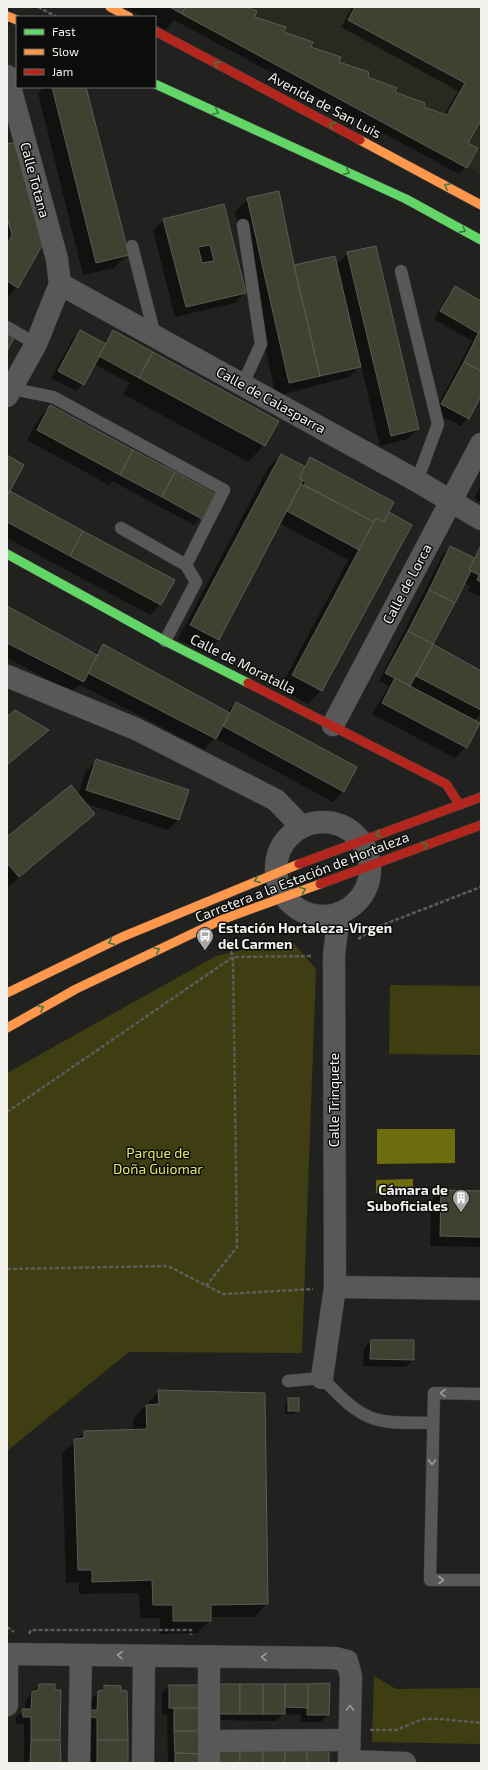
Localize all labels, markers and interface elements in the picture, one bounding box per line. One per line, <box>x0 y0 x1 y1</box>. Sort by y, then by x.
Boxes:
legend <box>16 16 156 88</box>
text: Fast <box>52 24 76 38</box>
text: Slow <box>52 44 79 58</box>
one-way arrow <box>214 61 222 69</box>
text: Jam <box>52 64 73 78</box>
street label: Avenida de San Luis <box>266 68 384 141</box>
one-way arrow <box>212 107 219 115</box>
one-way arrow <box>329 122 336 130</box>
street label: Calle Totana <box>17 140 54 220</box>
one-way arrow <box>343 167 350 175</box>
one-way arrow <box>444 184 451 191</box>
one-way arrow <box>459 225 466 233</box>
street label: Calle de Calasparra <box>213 362 329 437</box>
street label: Calle de Lorca <box>378 541 435 627</box>
street label: Calle de Moratalla <box>188 630 299 697</box>
street label: Carretera a la Estación de Hortaleza <box>192 828 411 925</box>
one-way arrow <box>375 829 382 838</box>
one-way arrow <box>421 842 428 850</box>
one-way arrow <box>253 875 261 883</box>
one-way arrow <box>300 887 307 895</box>
place label: Estación Hortaleza-Virgen del Carmen <box>218 919 392 952</box>
bus stop icon: Estación Hortaleza-Virgen del Carmen <box>195 926 215 951</box>
one-way arrow <box>108 937 116 945</box>
one-way arrow <box>153 947 160 955</box>
one-way arrow <box>37 1006 44 1013</box>
street label: Calle Trinquete <box>325 1053 342 1147</box>
park label: Parque de Doña Guiomar <box>113 1144 203 1177</box>
place label: Cámara de Suboficiales <box>367 1181 448 1214</box>
building icon: Cámara de Suboficiales <box>451 1188 471 1213</box>
one-way arrow <box>440 1389 446 1397</box>
one-way arrow <box>428 1459 437 1465</box>
one-way arrow <box>438 1576 444 1584</box>
one-way arrow <box>117 1651 123 1659</box>
one-way arrow <box>261 1653 267 1661</box>
one-way arrow <box>346 1705 354 1711</box>

